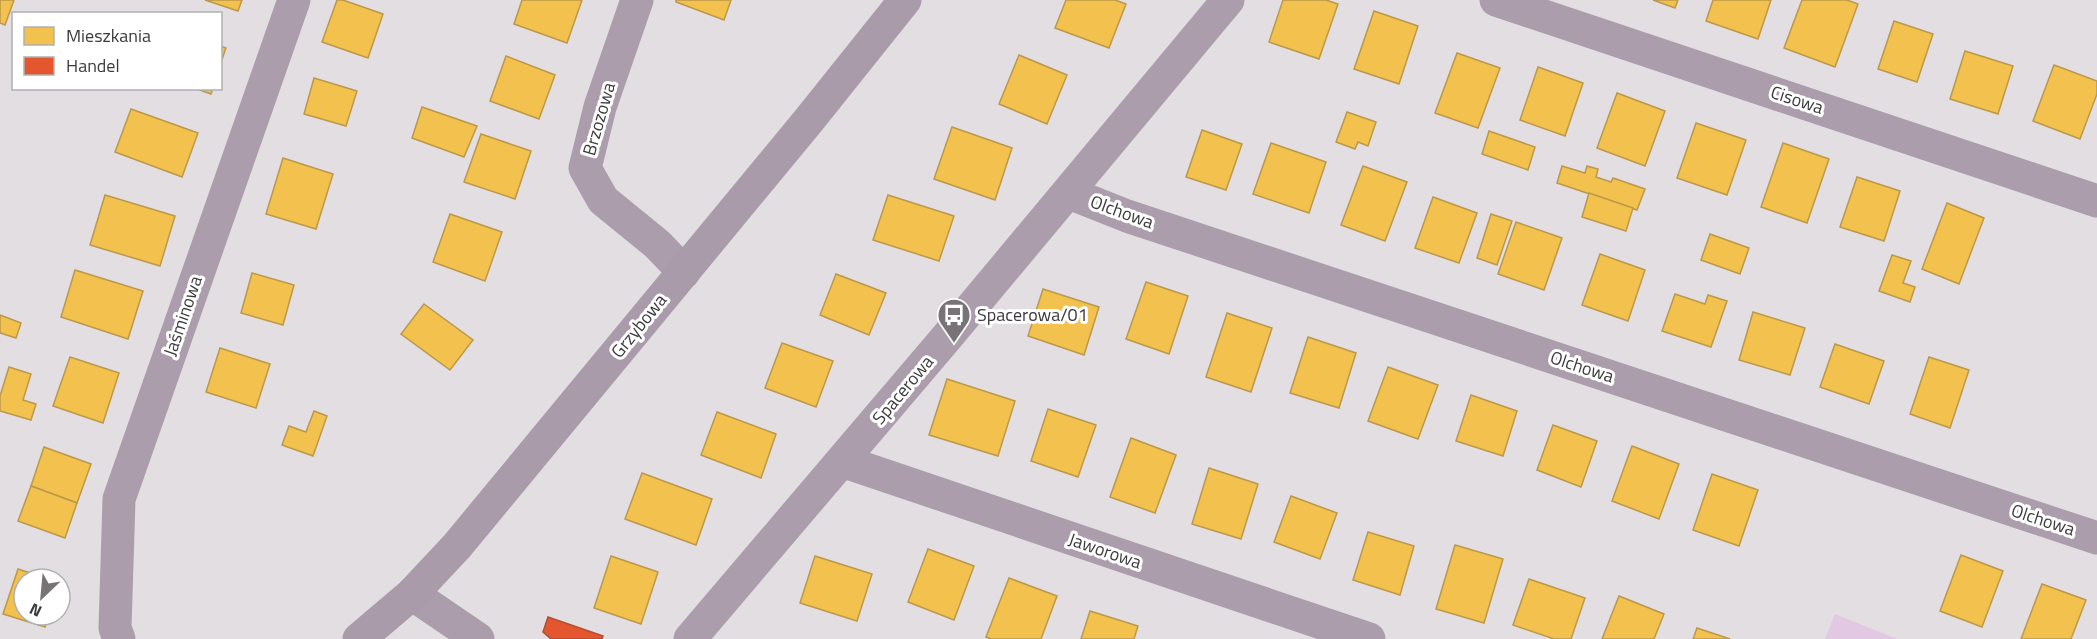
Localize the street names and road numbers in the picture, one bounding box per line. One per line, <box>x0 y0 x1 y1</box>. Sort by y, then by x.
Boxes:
street label: Cisowa <box>1767 78 1827 121</box>
street label: Brzozowa <box>575 79 622 159</box>
street label: Olchowa <box>1087 188 1158 235</box>
street label: Jaśminowa <box>156 272 209 360</box>
street label: Grzybowa <box>604 288 673 364</box>
street label: Olchowa <box>1547 344 1618 390</box>
street label: Spacerowa <box>866 349 940 430</box>
street label: Olchowa <box>2008 497 2079 543</box>
street label: Jaworowa <box>1065 525 1145 576</box>

